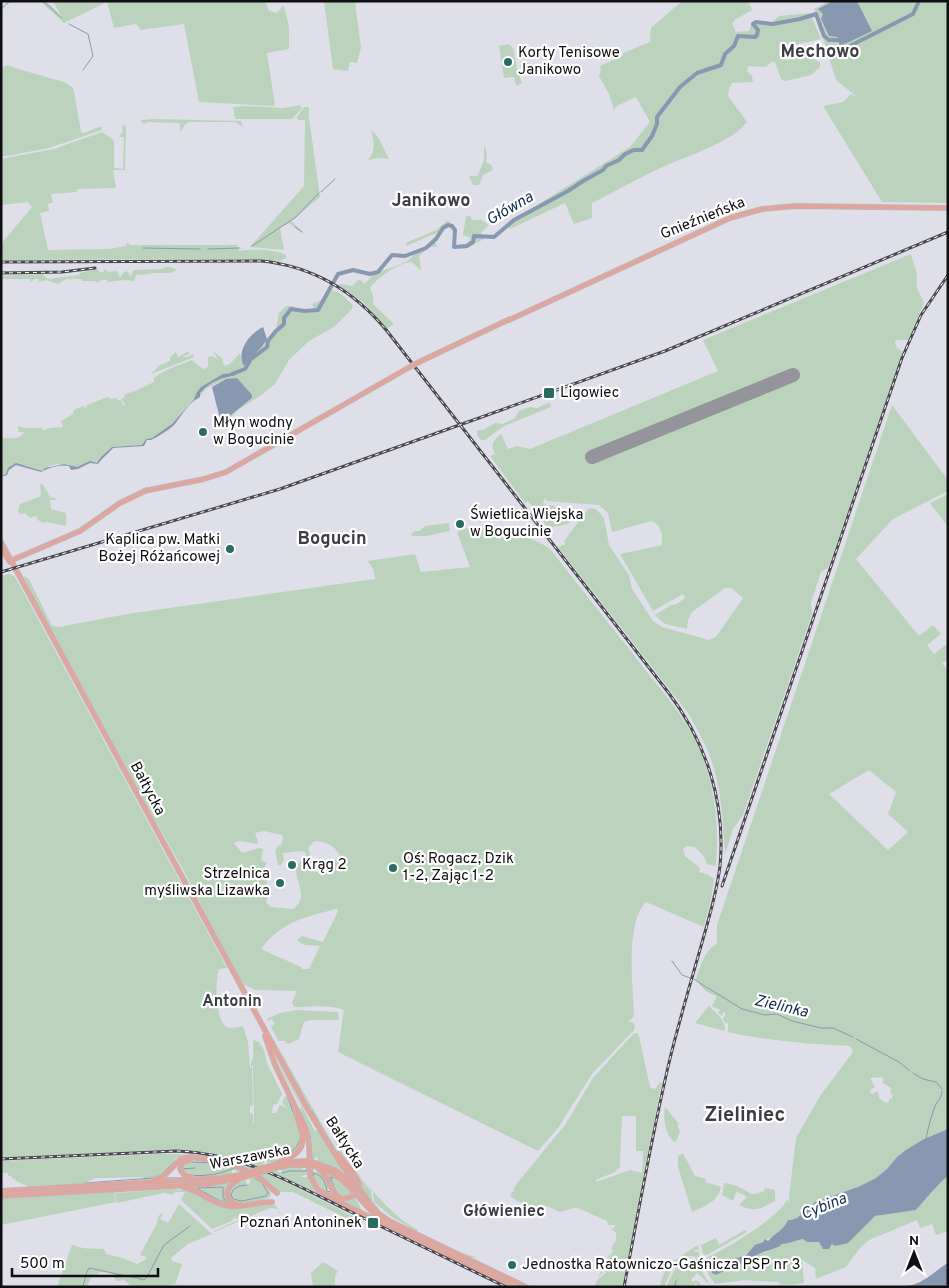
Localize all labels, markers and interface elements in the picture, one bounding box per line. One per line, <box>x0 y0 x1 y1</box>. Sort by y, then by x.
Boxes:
district label: Mechowo <box>780 41 860 64</box>
place label: Korty Tenisowe Janikowo <box>518 44 620 80</box>
marker: Korty Tenisowe Janikowo <box>502 56 514 68</box>
water label: Główna <box>483 187 538 230</box>
district label: Janikowo <box>391 190 471 213</box>
street label: Gnieźnieńska <box>658 193 748 245</box>
place label: Ligowiec <box>560 384 619 403</box>
marker: Ligowiec <box>542 386 556 400</box>
place label: Młyn wodny w Bogucinie <box>213 414 294 450</box>
marker: Młyn wodny w Bogucinie <box>197 426 209 438</box>
place label: Świetlica Wiejska w Bogucinie <box>470 504 583 542</box>
marker: Świetlica Wiejska w Bogucinie <box>454 518 466 530</box>
district label: Bogucin <box>297 528 367 551</box>
place label: Kaplica pw. Matki Bożej Różańcowej <box>99 531 220 567</box>
marker: Kaplica pw. Matki Bożej Różańcowej <box>224 543 236 555</box>
street label: Bałtycka <box>125 759 169 819</box>
place label: Oś: Rogacz, Dzik 1-2, Zając 1-2 <box>403 850 514 886</box>
place label: Krąg 2 <box>302 856 347 875</box>
marker: Krąg 2 <box>286 859 298 871</box>
marker: Oś: Rogacz, Dzik 1-2, Zając 1-2 <box>387 862 399 874</box>
place label: Strzelnica myśliwska Lizawka <box>144 865 270 901</box>
marker: Strzelnica myśliwska Lizawka <box>274 877 286 889</box>
water label: Zielinka <box>752 991 811 1023</box>
district label: Antonin <box>202 992 262 1012</box>
district label: Zieliniec <box>705 1103 785 1129</box>
street label: Bałtycka <box>320 1113 368 1173</box>
street label: Warszawska <box>208 1141 292 1175</box>
water label: Cybina <box>798 1189 850 1225</box>
district label: Główieniec <box>463 1202 545 1222</box>
place label: Poznań Antoninek <box>240 1214 362 1233</box>
marker: Poznań Antoninek <box>366 1216 380 1230</box>
north arrow <box>889 1228 939 1278</box>
text: N <box>909 1233 919 1250</box>
scale bar <box>12 1246 159 1278</box>
text: 500 m <box>20 1255 65 1274</box>
place label: Jednostka Ratowniczo-Gaśnicza PSP nr 3 <box>522 1256 801 1275</box>
marker: Jednostka Ratowniczo-Gaśnicza PSP nr 3 <box>506 1259 518 1271</box>

